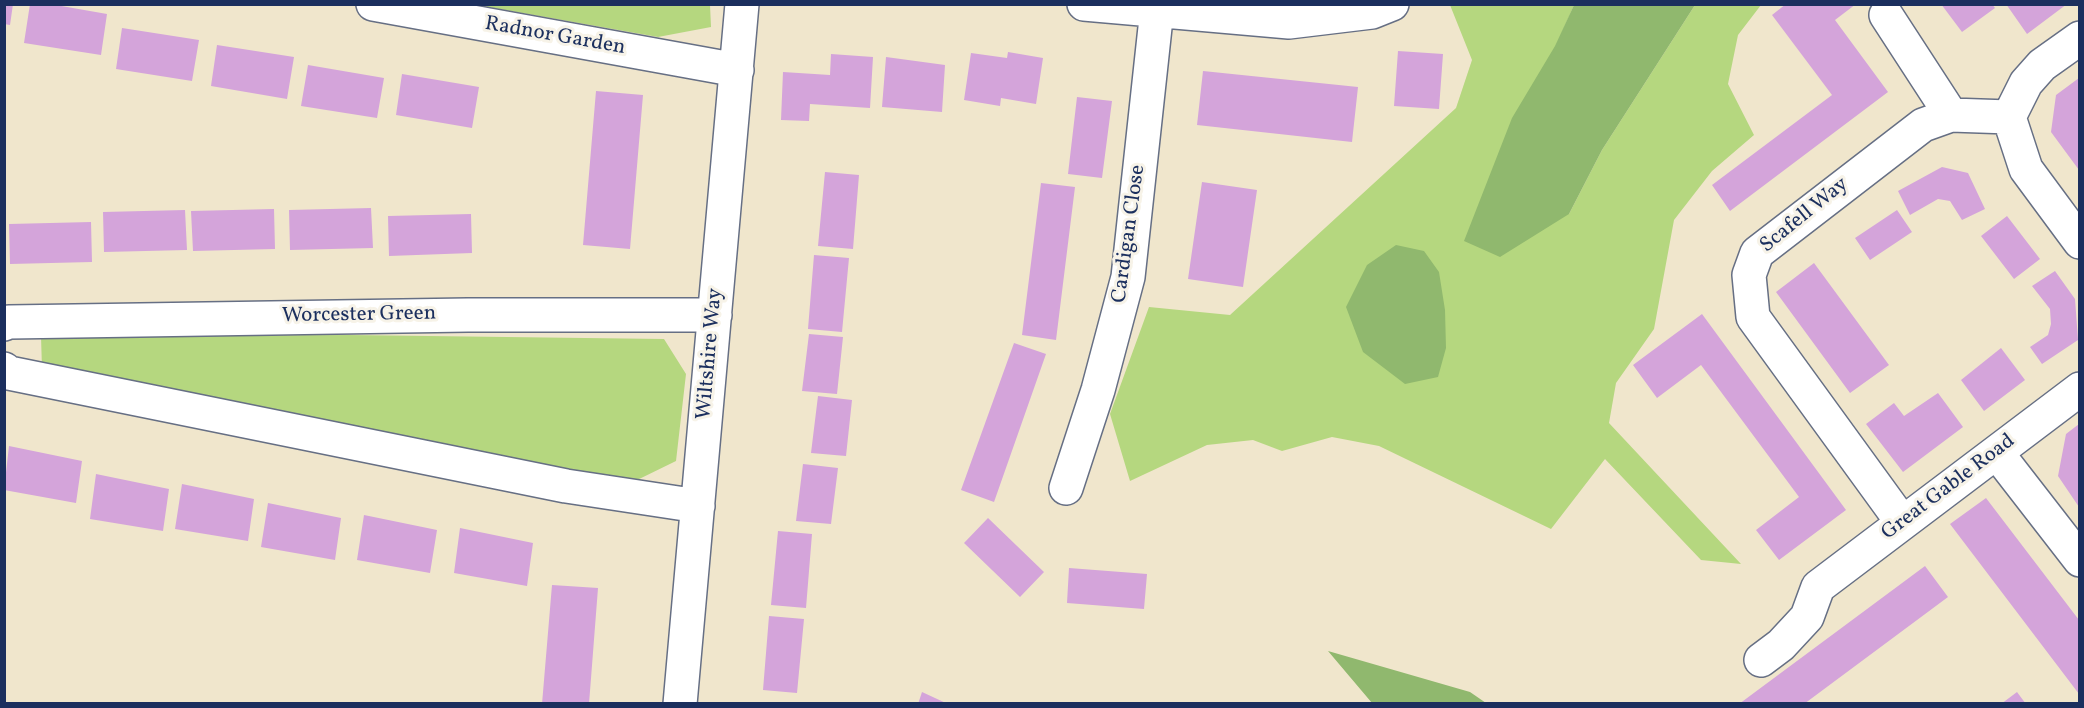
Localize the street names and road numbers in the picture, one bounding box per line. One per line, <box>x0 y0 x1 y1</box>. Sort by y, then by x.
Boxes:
street label: Radnor Garden <box>483 12 627 62</box>
street label: Cardigan Close <box>1108 163 1152 305</box>
street label: Scafell Way <box>1756 173 1854 259</box>
street label: Wiltshire Way <box>693 287 729 421</box>
street label: Worcester Green <box>282 302 436 330</box>
street label: Great Gable Road <box>1877 430 2021 546</box>

